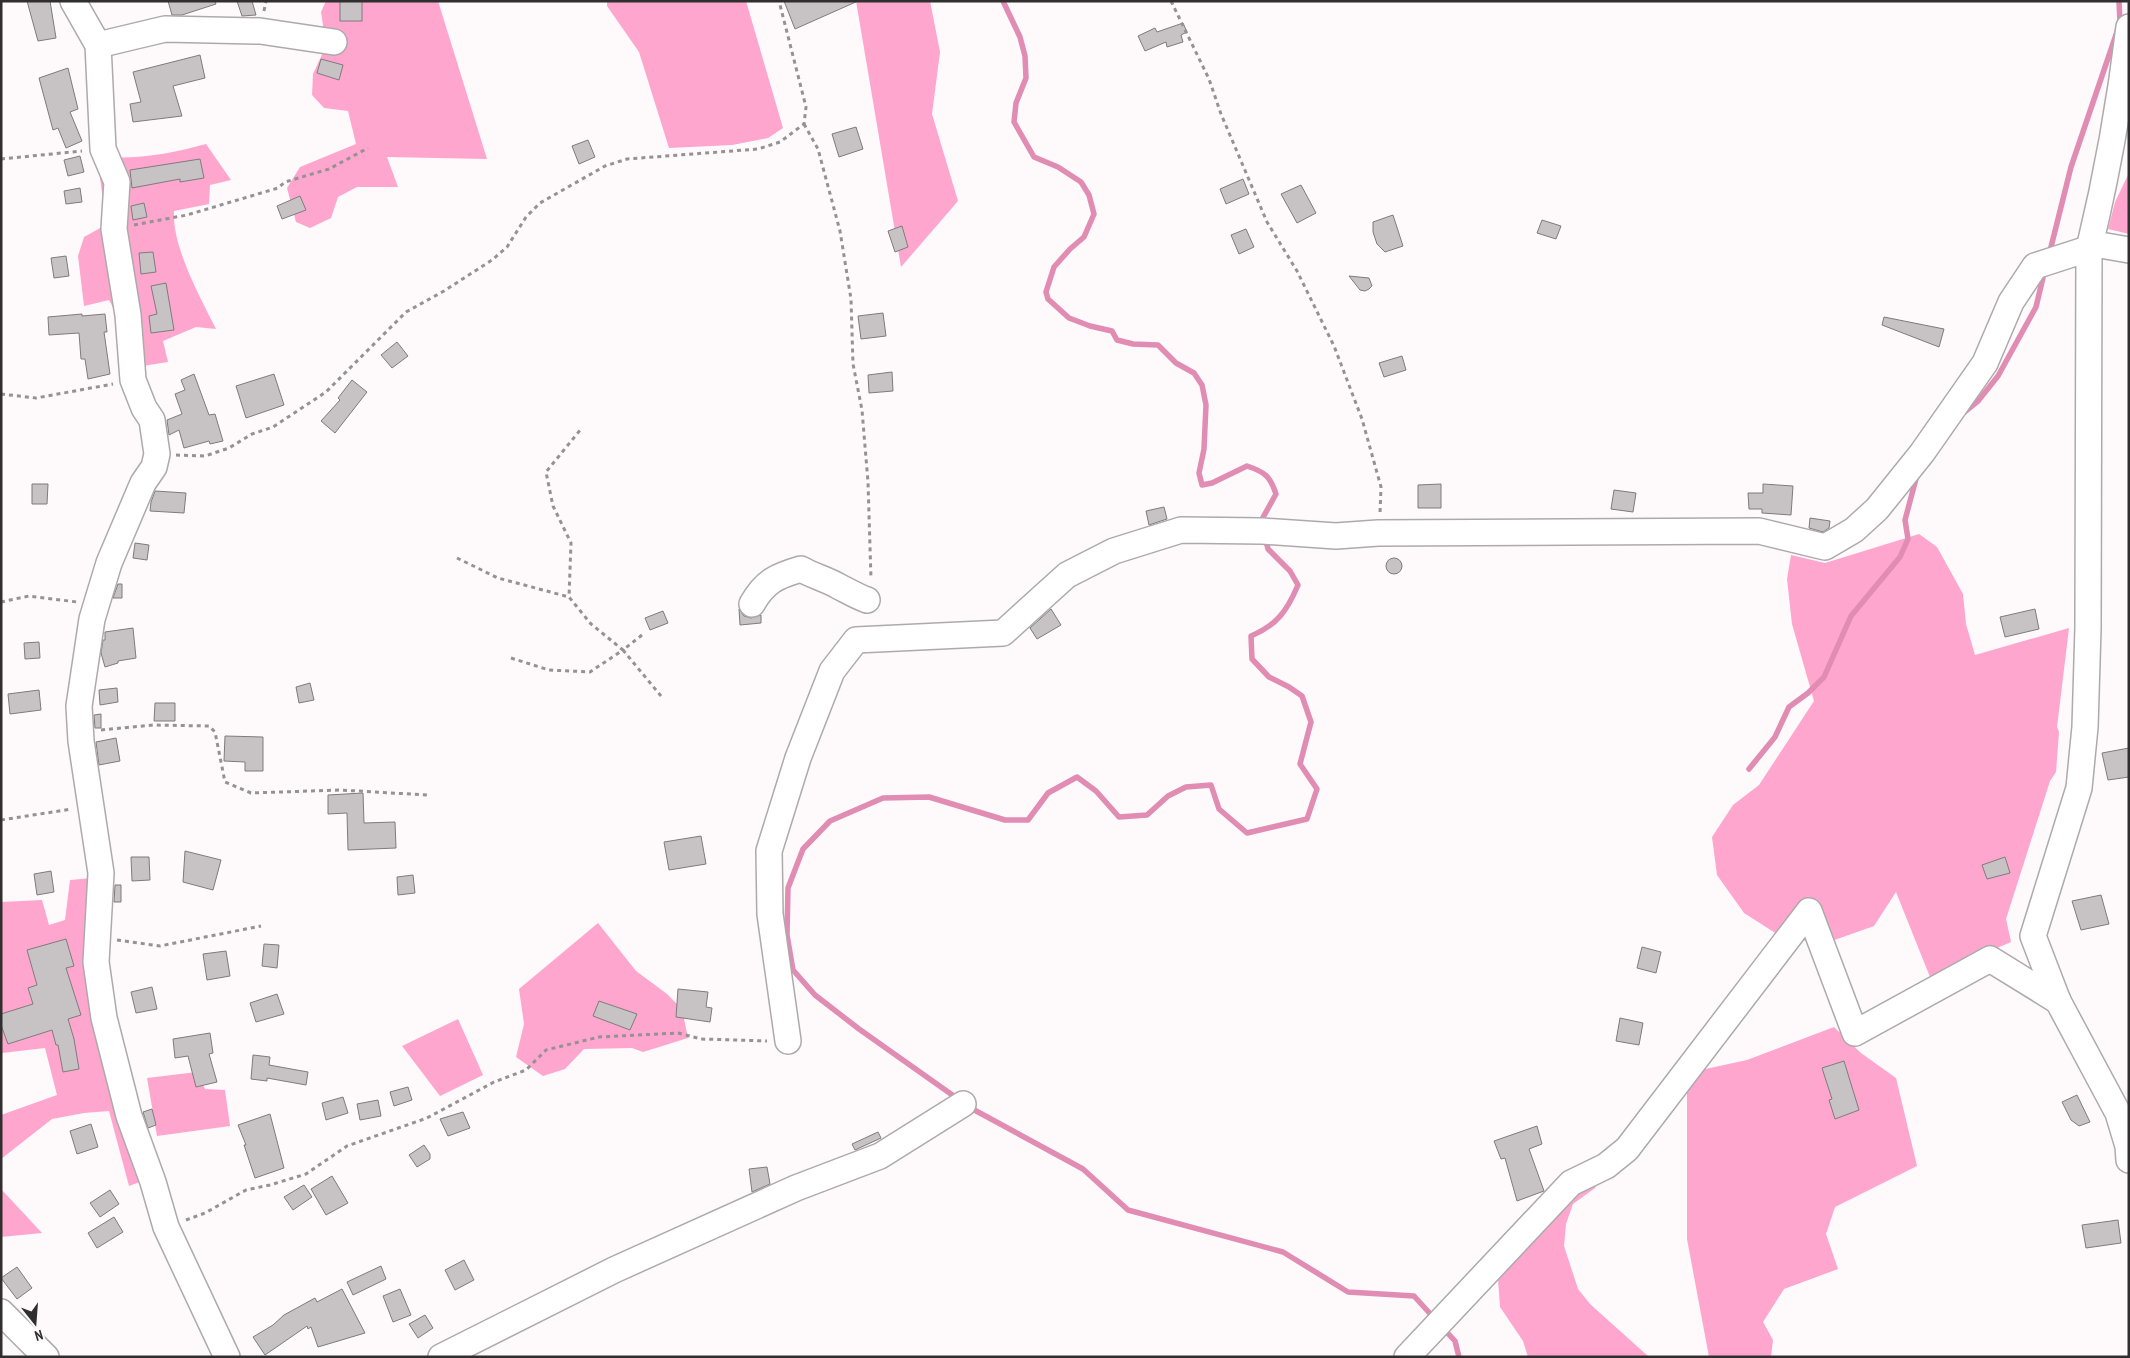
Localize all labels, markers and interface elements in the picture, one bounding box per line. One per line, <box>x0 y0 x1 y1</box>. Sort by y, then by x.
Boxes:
north arrow <box>10 1298 60 1348</box>
text: N <box>33 1326 45 1345</box>

